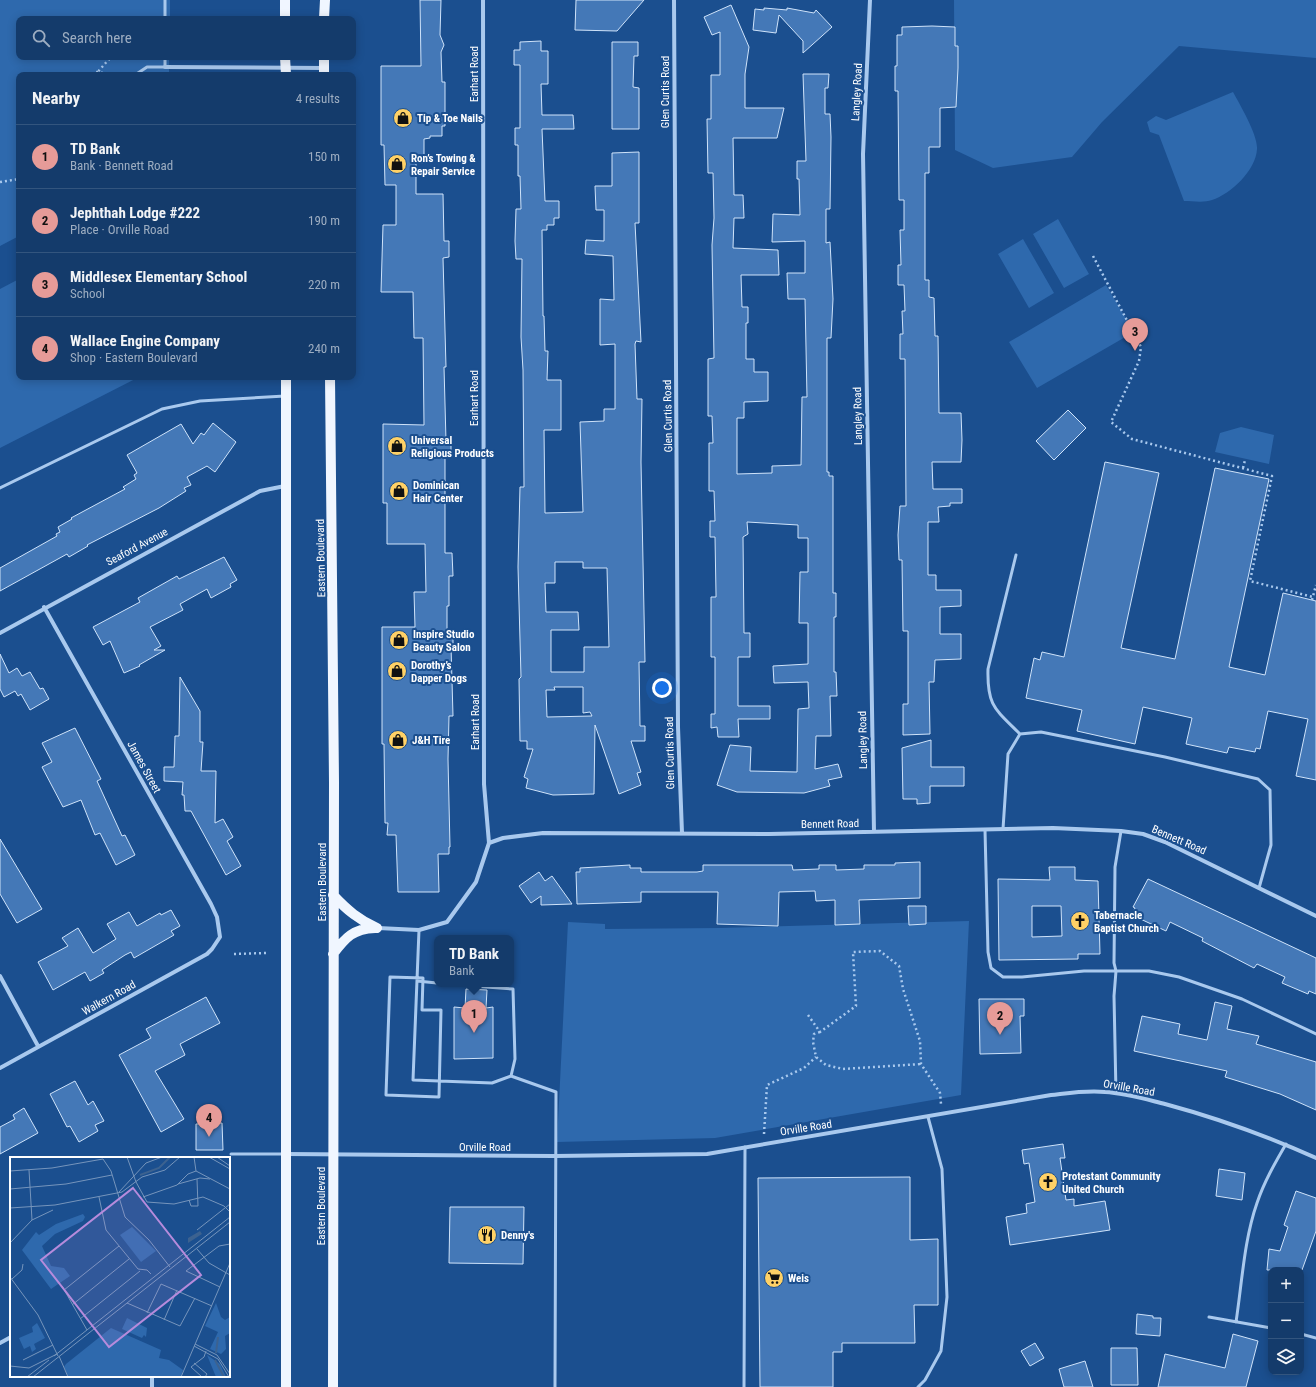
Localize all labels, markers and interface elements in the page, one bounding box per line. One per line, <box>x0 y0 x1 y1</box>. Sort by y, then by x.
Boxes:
search box <box>16 16 356 60</box>
icon: search <box>30 27 52 49</box>
text: Search here <box>62 29 132 47</box>
street label: Earhart Road <box>468 46 481 102</box>
street label: Glen Curtis Road <box>659 56 672 128</box>
street label: Langley Road <box>849 63 865 121</box>
text: Nearby <box>32 88 80 108</box>
text: 4 results <box>296 91 340 106</box>
shop icon: Tip & Toe Nails <box>392 107 414 129</box>
place label: Tip & Toe Nails <box>417 112 483 125</box>
text: TD Bank <box>70 140 120 158</box>
text: 1 <box>42 149 48 164</box>
text: 150 m <box>308 149 340 164</box>
place label: Ron’s Towing & Repair Service <box>411 152 476 178</box>
shop icon: Ron’s Towing & Repair Service <box>386 153 408 175</box>
text: Bank · Bennett Road <box>70 158 173 173</box>
text: Jephthah Lodge #222 <box>70 204 200 222</box>
text: 2 <box>42 213 48 228</box>
text: 190 m <box>308 213 340 228</box>
text: Place · Orville Road <box>70 222 169 237</box>
text: Middlesex Elementary School <box>70 268 247 286</box>
text: 3 <box>42 277 48 292</box>
text: 220 m <box>308 277 340 292</box>
text: School <box>70 286 105 301</box>
pin: 3 <box>1122 318 1148 351</box>
text: Wallace Engine Company <box>70 332 220 350</box>
text: 4 <box>42 341 48 356</box>
text: 240 m <box>308 341 340 356</box>
text: Shop · Eastern Boulevard <box>70 350 198 365</box>
street label: Earhart Road <box>468 370 481 426</box>
street label: Glen Curtis Road <box>661 380 675 452</box>
street label: Langley Road <box>851 387 865 445</box>
place label: Universal Religious Products <box>411 434 494 460</box>
shop icon: Universal Religious Products <box>386 435 408 457</box>
place label: Dominican Hair Center <box>413 479 463 505</box>
shop icon: Dominican Hair Center <box>388 480 410 502</box>
street label: Eastern Boulevard <box>314 519 328 597</box>
street label: Seaford Avenue <box>104 525 170 569</box>
place label: Inspire Studio Beauty Salon <box>413 628 475 654</box>
shop icon: Inspire Studio Beauty Salon <box>388 629 410 651</box>
place label: Dorothy’s Dapper Dogs <box>411 659 467 685</box>
shop icon: Dorothy’s Dapper Dogs <box>386 660 408 682</box>
your location <box>652 678 672 698</box>
street label: Earhart Road <box>469 694 482 750</box>
street label: Langley Road <box>856 711 870 769</box>
street label: Glen Curtis Road <box>663 717 677 789</box>
shop icon: J&H Tire <box>387 729 409 751</box>
place label: J&H Tire <box>412 734 450 747</box>
street label: James Street <box>124 739 164 795</box>
street label: Bennett Road <box>801 817 859 831</box>
street label: Bennett Road <box>1150 823 1208 857</box>
street label: Eastern Boulevard <box>316 843 329 921</box>
place label: Tabernacle Baptist Church <box>1094 909 1159 935</box>
church icon: Tabernacle Baptist Church <box>1069 910 1091 932</box>
popup <box>434 935 514 987</box>
text: TD Bank <box>449 945 499 963</box>
text: Bank <box>449 963 474 978</box>
street label: Walkern Road <box>80 978 138 1018</box>
pin: 1 <box>461 1000 487 1033</box>
pin: 2 <box>987 1002 1013 1035</box>
street label: Orville Road <box>1102 1077 1156 1099</box>
pin: 4 <box>196 1104 222 1137</box>
street label: Orville Road <box>779 1118 833 1138</box>
street label: Orville Road <box>459 1141 511 1154</box>
inset map <box>10 1157 230 1377</box>
street label: Eastern Boulevard <box>315 1167 328 1245</box>
place label: Protestant Community United Church <box>1062 1170 1161 1196</box>
church icon: Protestant Community United Church <box>1037 1171 1059 1193</box>
restaurant icon: Denny's <box>476 1224 498 1246</box>
place label: Denny's <box>501 1229 535 1242</box>
supermarket icon: Weis <box>763 1267 785 1289</box>
map controls <box>1268 1267 1304 1375</box>
button: + <box>1268 1267 1304 1303</box>
place label: Weis <box>788 1272 809 1285</box>
button: − <box>1268 1303 1304 1339</box>
button: layers <box>1268 1339 1304 1375</box>

